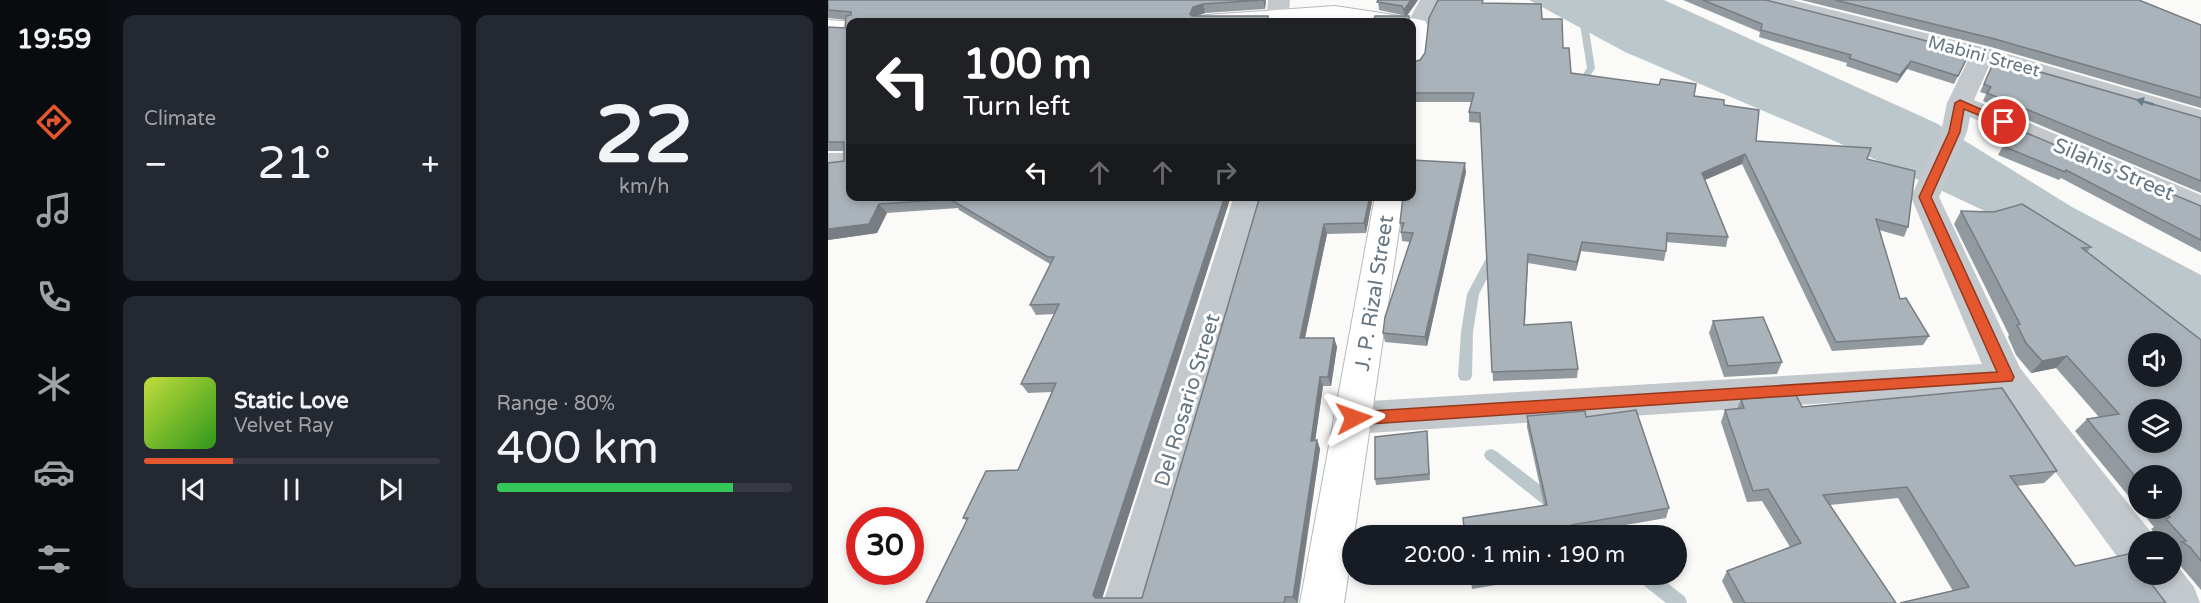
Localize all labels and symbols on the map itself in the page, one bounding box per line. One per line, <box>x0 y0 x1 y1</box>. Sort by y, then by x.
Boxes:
street label: Mabini Street <box>1926 31 2042 82</box>
pin <box>1978 96 2029 147</box>
one-way arrow <box>2136 96 2154 106</box>
street label: Silahis Street <box>2050 133 2178 206</box>
street label: J. P. Rizal Street <box>1350 213 1399 373</box>
street label: Del Rosario Street <box>1149 311 1226 489</box>
position arrow <box>1322 386 1386 450</box>
speed limit sign: 30 <box>846 507 924 585</box>

